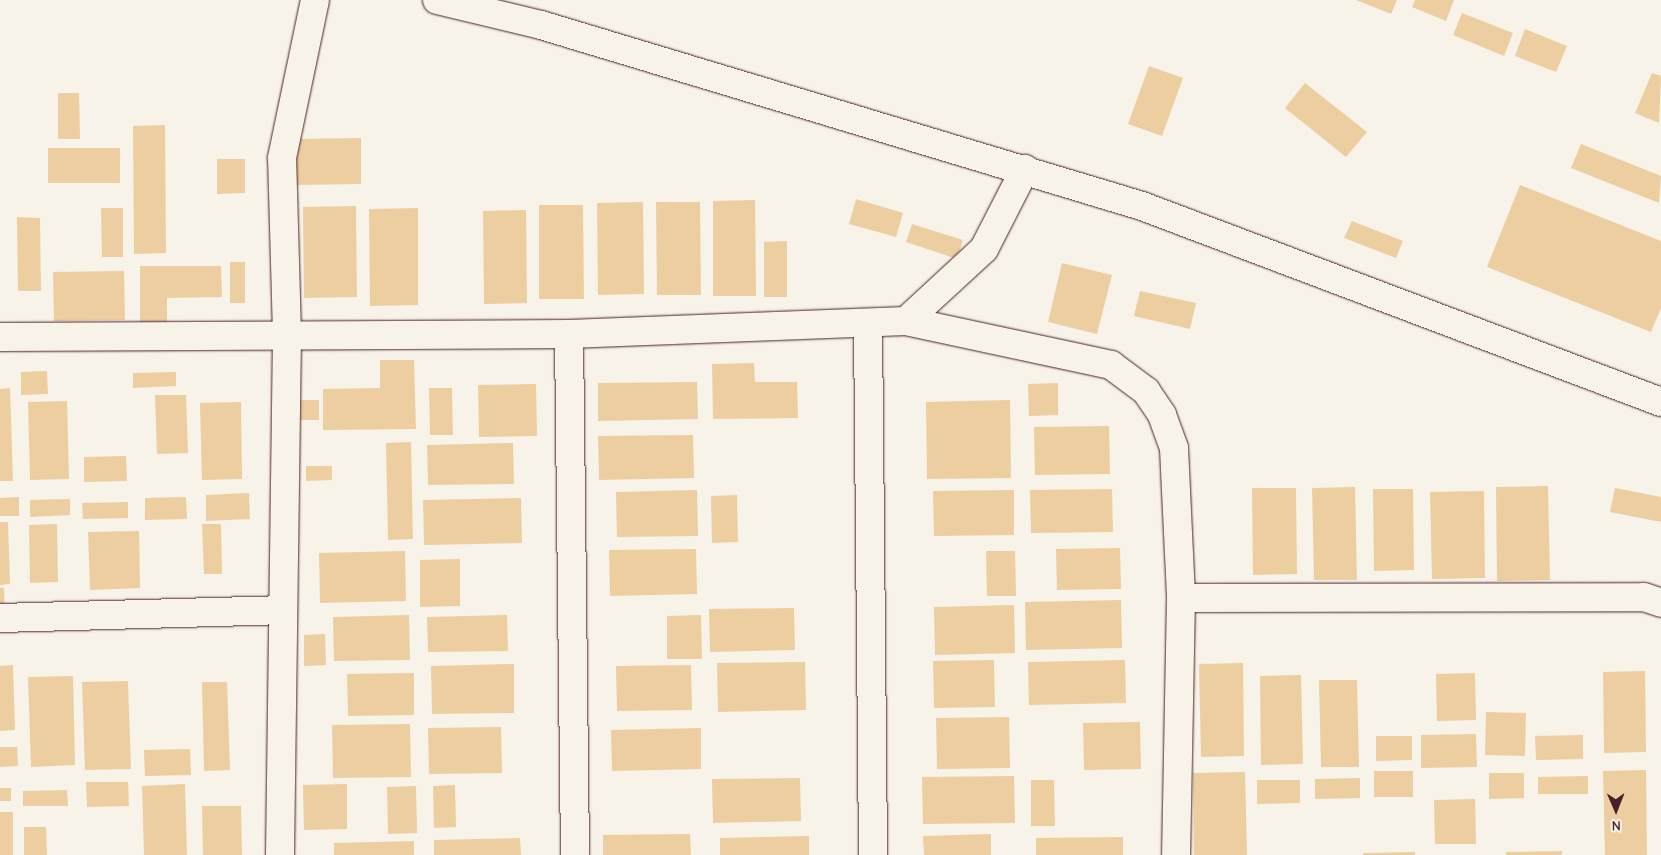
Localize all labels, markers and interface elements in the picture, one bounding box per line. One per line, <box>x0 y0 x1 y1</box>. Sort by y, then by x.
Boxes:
north arrow <box>1591 785 1641 835</box>
text: N <box>1612 817 1621 834</box>

